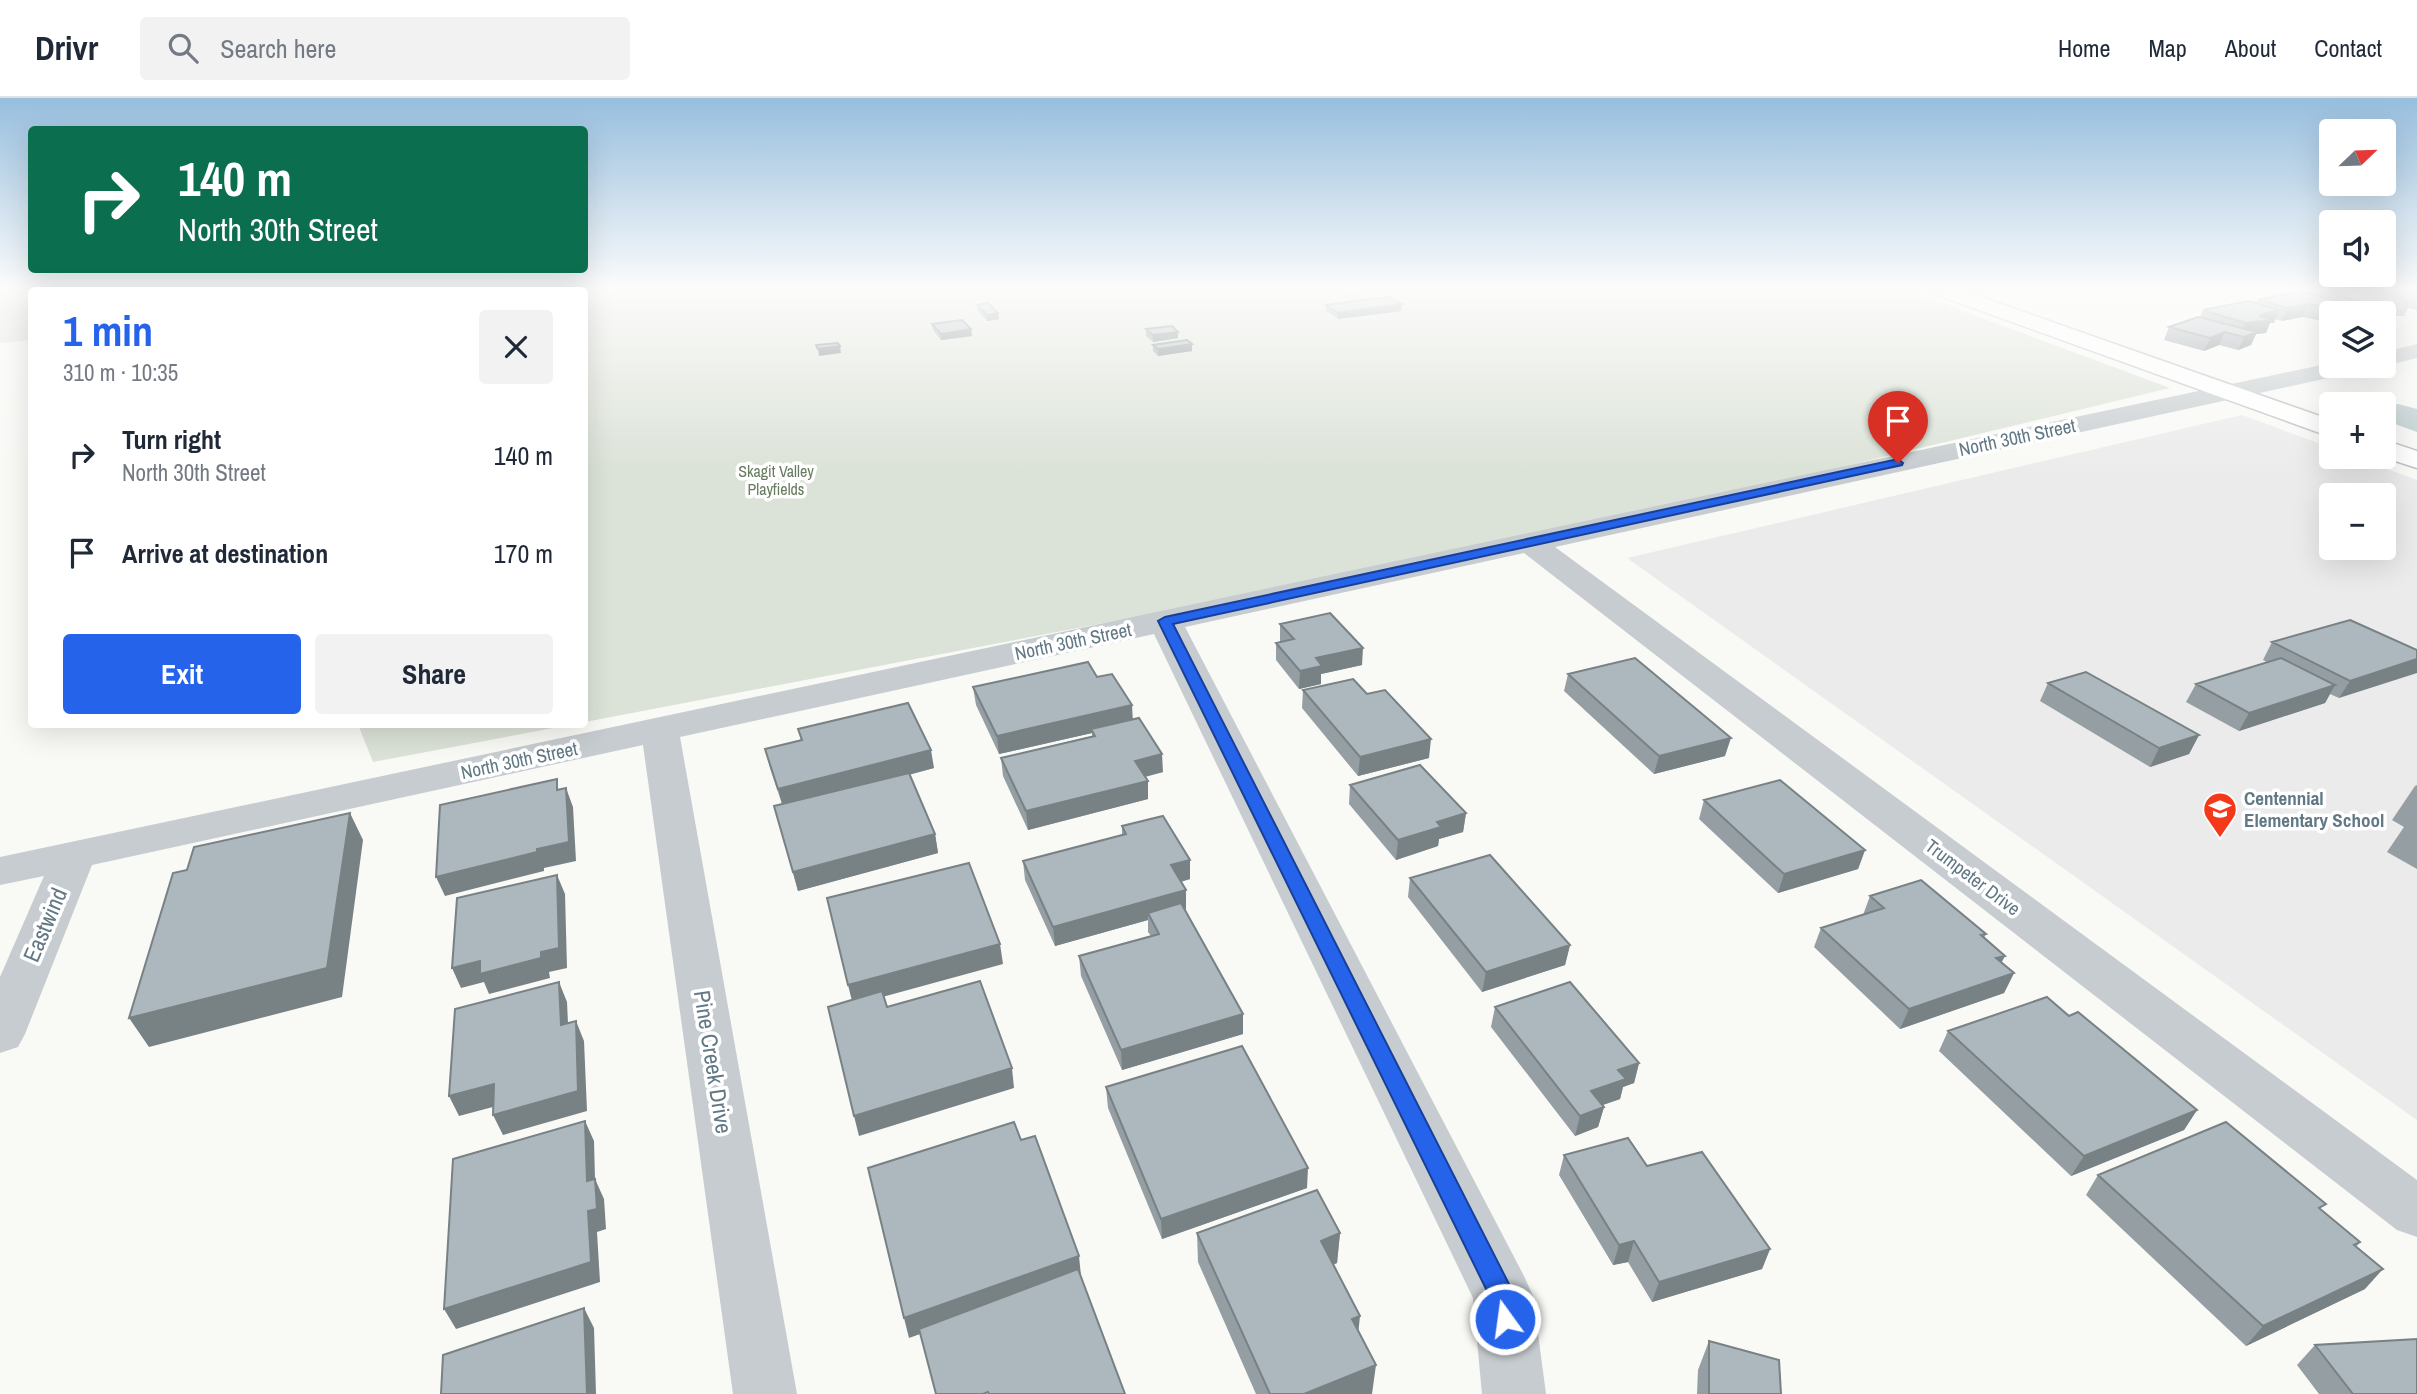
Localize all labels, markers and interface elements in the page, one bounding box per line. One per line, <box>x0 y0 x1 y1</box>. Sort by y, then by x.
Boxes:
search box <box>140 17 630 80</box>
text: Drivr <box>35 26 98 70</box>
icon: search <box>164 29 202 67</box>
text: Search here <box>220 31 336 66</box>
text: Home <box>2058 32 2110 64</box>
text: Map <box>2148 32 2187 64</box>
text: About <box>2225 32 2276 64</box>
text: Contact <box>2314 32 2382 64</box>
north arrow <box>2319 119 2396 196</box>
map controls <box>2319 119 2396 560</box>
text: 140 m <box>178 145 292 211</box>
icon: right <box>63 154 154 245</box>
text: North 30th Street <box>178 208 378 251</box>
button: sound <box>2319 210 2396 287</box>
button: layers <box>2319 301 2396 378</box>
text: 1 min <box>63 303 153 359</box>
button: close <box>479 310 553 384</box>
text: 310 m · 10:35 <box>63 357 178 388</box>
pin <box>1868 391 1928 463</box>
button: + <box>2319 392 2396 469</box>
icon: arrive <box>1879 402 1917 440</box>
street label: North 30th Street <box>1956 412 2078 462</box>
text: Turn right <box>122 422 221 457</box>
icon: right <box>63 436 101 474</box>
text: 140 m <box>494 438 553 473</box>
text: North 30th Street <box>122 457 266 488</box>
park label: Skagit Valley Playfields <box>738 460 814 500</box>
button: − <box>2319 483 2396 560</box>
icon: arrive <box>63 534 101 572</box>
text: Arrive at destination <box>122 536 328 571</box>
text: 170 m <box>494 536 553 571</box>
street label: North 30th Street <box>1012 616 1134 666</box>
button: Exit <box>63 634 301 714</box>
button: Share <box>315 634 553 714</box>
street label: North 30th Street <box>458 735 580 785</box>
place label: Centennial Elementary School <box>2244 785 2384 833</box>
school or university icon: Centennial Elementary School <box>2201 790 2239 839</box>
street label: Trumpeter Drive <box>1920 833 2026 921</box>
street label: Eastwind <box>15 883 74 967</box>
street label: Pine Creek Drive <box>687 988 740 1136</box>
position arrow <box>1468 1282 1542 1356</box>

